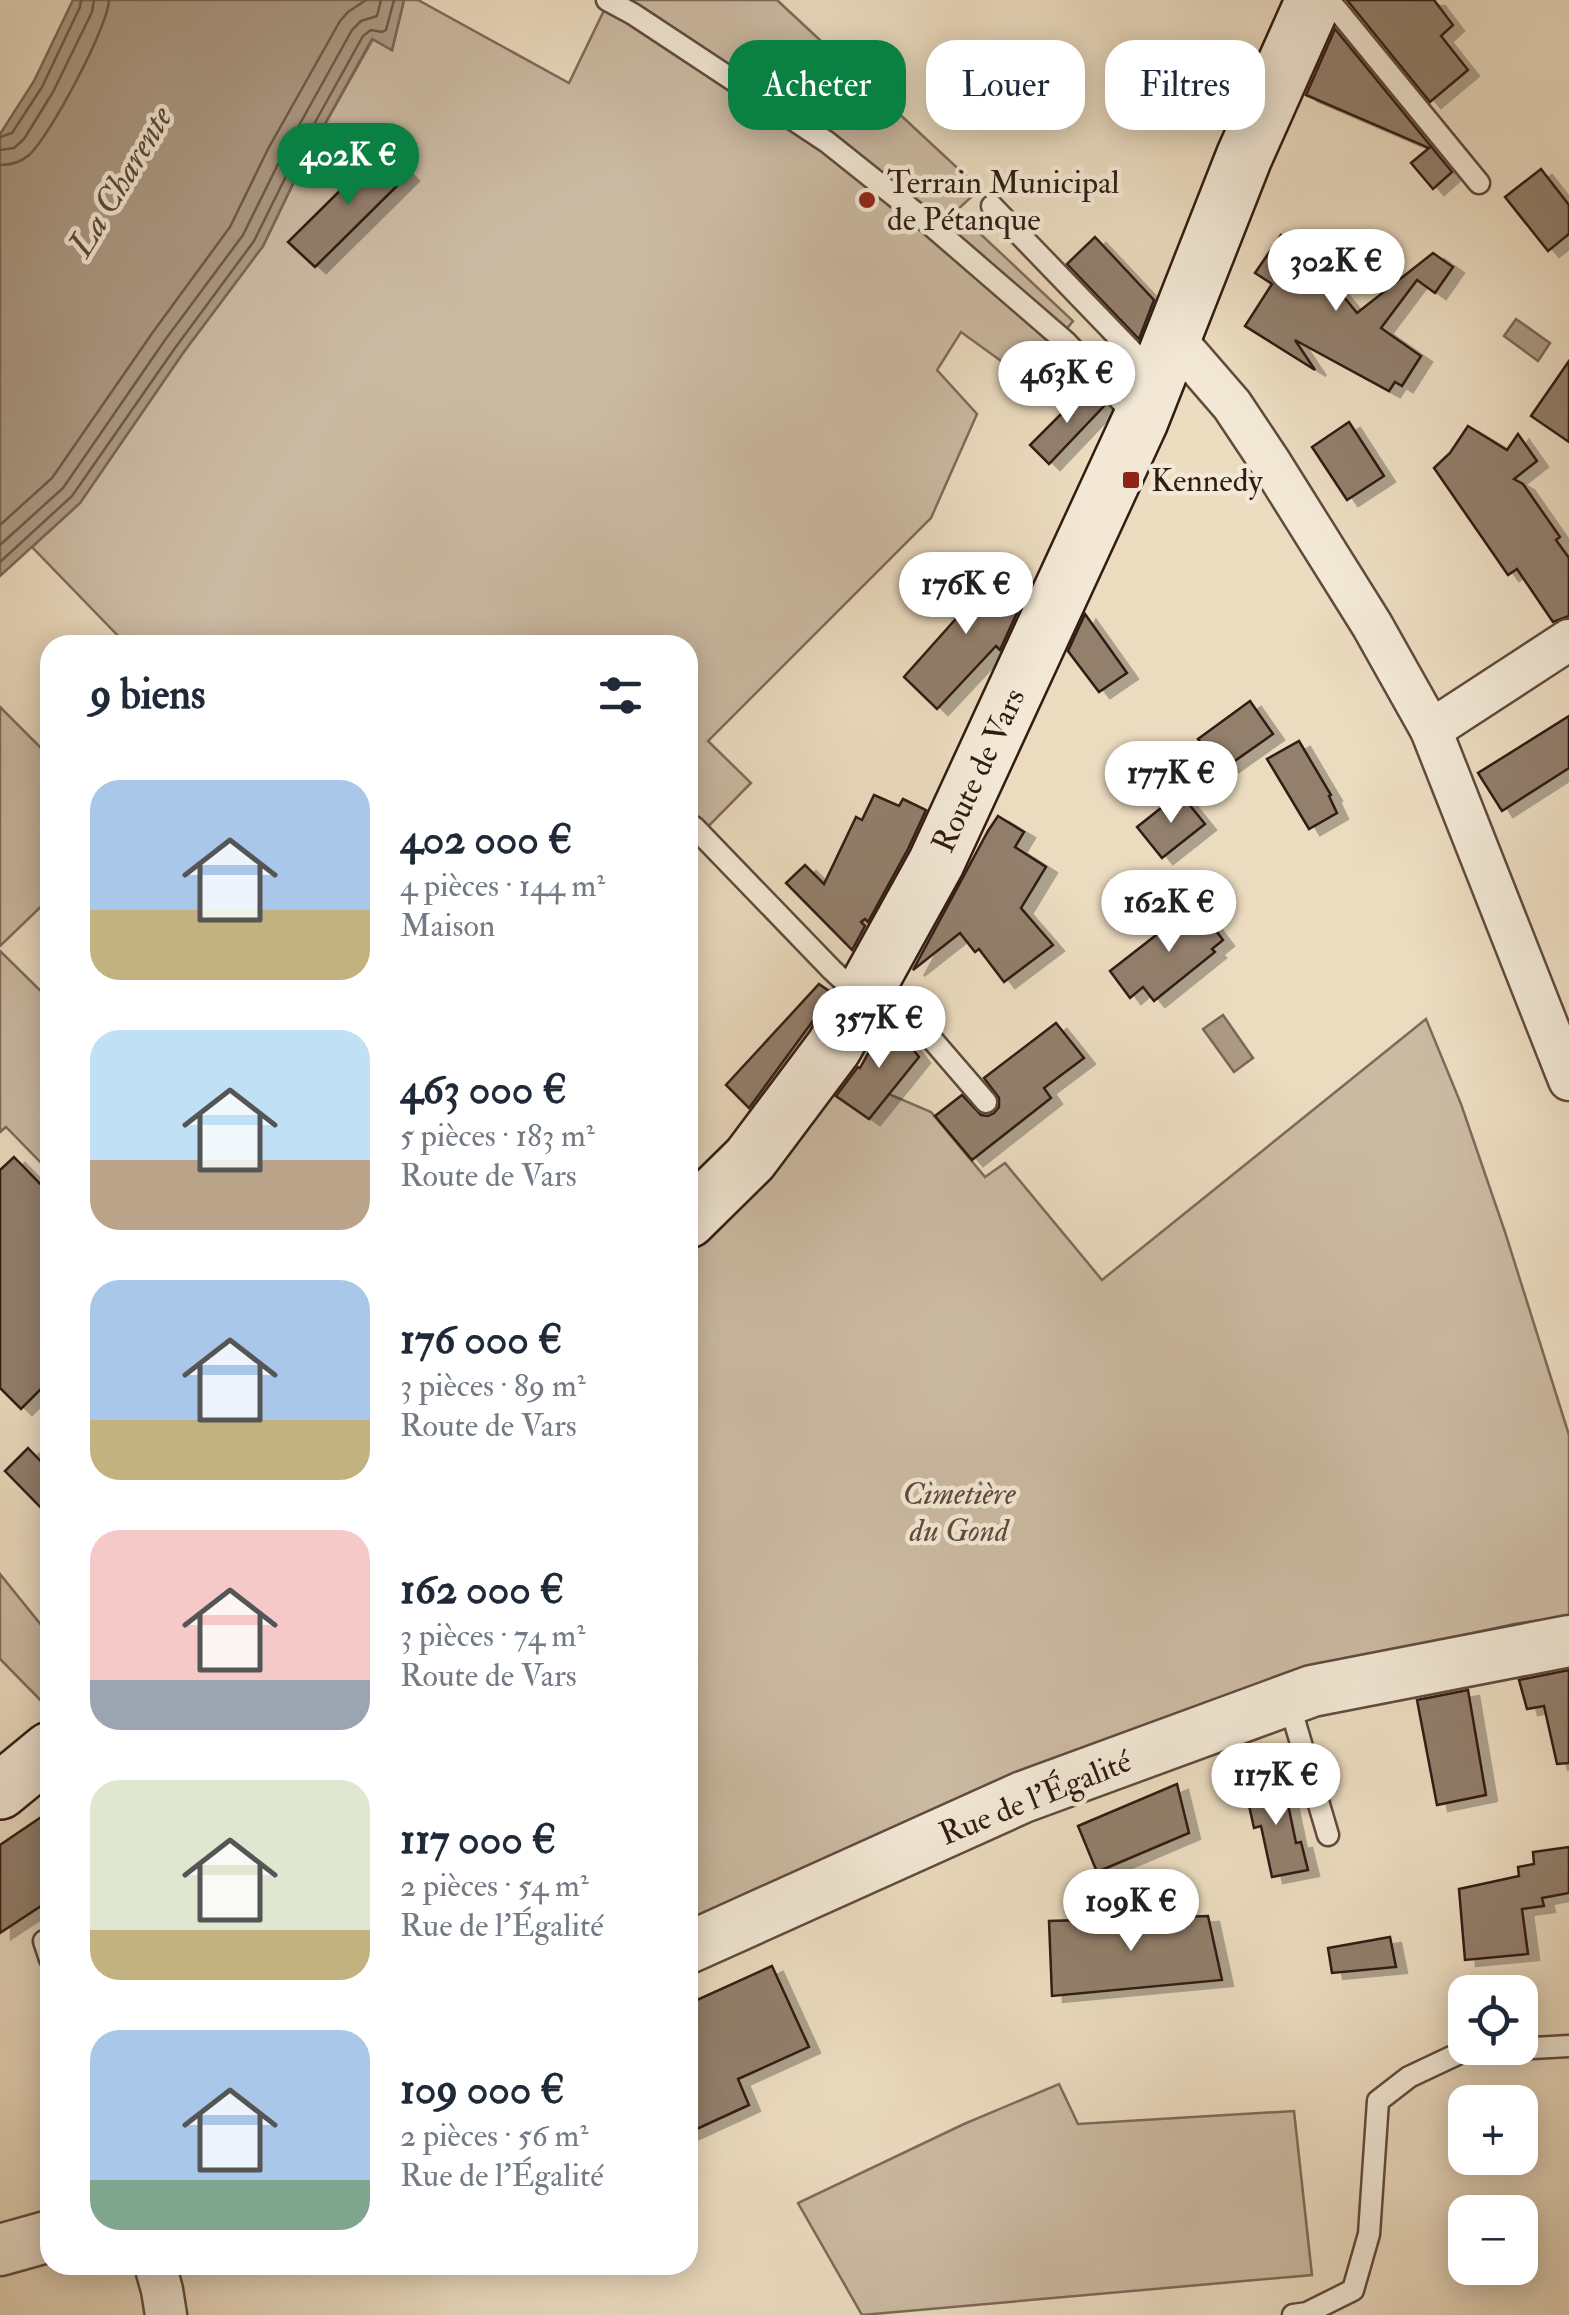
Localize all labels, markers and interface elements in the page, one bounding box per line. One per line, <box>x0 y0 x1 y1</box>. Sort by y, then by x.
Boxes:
chip: Acheter <box>728 40 906 130</box>
chip: Louer <box>926 40 1085 130</box>
chip: Filtres <box>1105 40 1265 130</box>
water label: La Charente <box>58 98 183 266</box>
pin: 402K € <box>267 123 429 208</box>
text: 402K € <box>299 135 397 175</box>
place label: Terrain Municipal de Pétanque <box>887 163 1120 240</box>
marker: Terrain Municipal de Pétanque <box>856 189 878 211</box>
pin: 302K € <box>1255 229 1417 314</box>
text: 302K € <box>1290 241 1382 281</box>
pin: 463K € <box>986 341 1148 426</box>
text: 463K € <box>1020 353 1114 393</box>
place label: Kennedy <box>1151 461 1263 501</box>
marker: Kennedy <box>1120 469 1142 491</box>
pin: 176K € <box>885 552 1047 637</box>
text: 176K € <box>921 564 1011 604</box>
icon: filters <box>593 668 648 723</box>
text: 9 biens <box>90 669 205 721</box>
street label: Route de Vars <box>923 682 1034 859</box>
pin: 177K € <box>1090 741 1252 826</box>
text: 177K € <box>1127 753 1215 793</box>
text: 402 000 € <box>400 814 572 866</box>
icon: home <box>170 820 290 940</box>
text: 4 pièces · 144 m² <box>400 866 605 906</box>
pin: 162K € <box>1088 870 1250 955</box>
text: 162K € <box>1123 882 1215 922</box>
text: Maison <box>400 906 495 946</box>
pin: 357K € <box>798 986 960 1071</box>
text: 357K € <box>835 998 923 1038</box>
text: 463 000 € <box>400 1064 567 1116</box>
icon: home <box>170 1070 290 1190</box>
text: 5 pièces · 183 m² <box>400 1116 595 1156</box>
text: Route de Vars <box>400 1156 577 1196</box>
text: 176 000 € <box>400 1314 562 1366</box>
icon: home <box>170 1320 290 1440</box>
text: 3 pièces · 89 m² <box>400 1366 586 1406</box>
text: Route de Vars <box>400 1406 577 1446</box>
park label: Cimetière du Gond <box>902 1474 1016 1551</box>
text: 162 000 € <box>400 1564 564 1616</box>
icon: home <box>170 1570 290 1690</box>
text: 3 pièces · 74 m² <box>400 1616 585 1656</box>
text: Route de Vars <box>400 1656 577 1696</box>
street label: Rue de l'Égalité <box>933 1741 1138 1855</box>
pin: 117K € <box>1195 1743 1357 1828</box>
text: 117K € <box>1233 1755 1319 1795</box>
text: 117 000 € <box>400 1814 556 1866</box>
icon: home <box>170 1820 290 1940</box>
text: 2 pièces · 54 m² <box>400 1866 589 1906</box>
pin: 109K € <box>1050 1869 1212 1954</box>
text: 109K € <box>1085 1881 1177 1921</box>
text: Rue de l'Égalité <box>400 1906 604 1946</box>
map controls <box>1448 1975 1538 2285</box>
button: locate <box>1448 1975 1538 2065</box>
text: 109 000 € <box>400 2064 565 2116</box>
icon: home <box>170 2070 290 2190</box>
button: + <box>1448 2085 1538 2175</box>
text: 2 pièces · 56 m² <box>400 2116 588 2156</box>
text: Rue de l'Égalité <box>400 2156 604 2196</box>
button: − <box>1448 2195 1538 2285</box>

